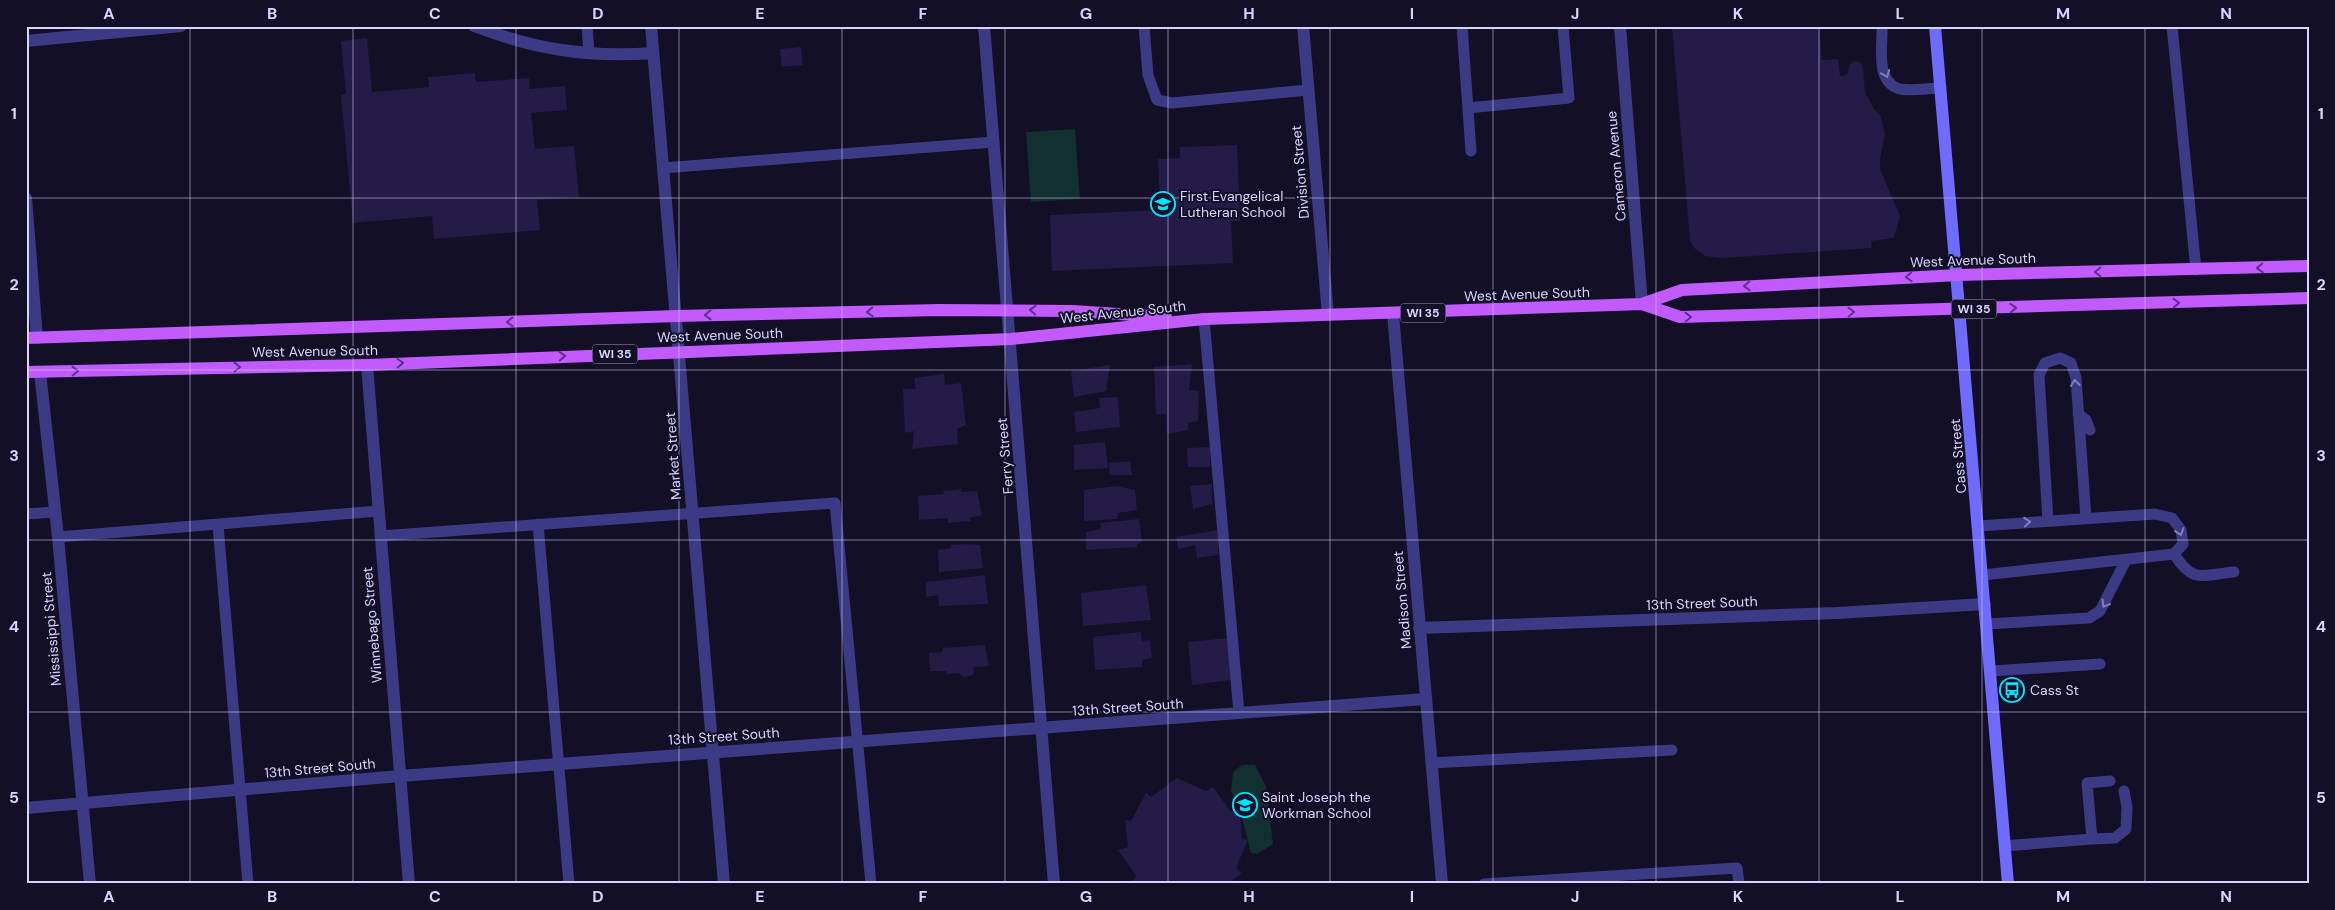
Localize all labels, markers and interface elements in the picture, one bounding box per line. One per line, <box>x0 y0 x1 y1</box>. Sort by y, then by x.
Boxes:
text: A <box>103 3 115 24</box>
text: B <box>267 3 277 24</box>
text: C <box>429 3 441 24</box>
text: D <box>592 3 604 24</box>
text: E <box>755 3 765 24</box>
text: F <box>919 3 928 24</box>
text: G <box>1080 3 1092 24</box>
text: H <box>1243 3 1255 24</box>
text: I <box>1410 3 1414 24</box>
text: J <box>1571 3 1579 24</box>
text: K <box>1733 3 1744 24</box>
text: L <box>1896 3 1905 24</box>
text: M <box>2056 3 2070 24</box>
text: N <box>2220 3 2232 24</box>
one-way arrow <box>1880 69 1890 78</box>
text: 1 <box>11 103 17 124</box>
text: 1 <box>2318 103 2324 124</box>
street label: Cameron Avenue <box>1602 110 1630 222</box>
street label: Division Street <box>1287 124 1313 220</box>
place label: First Evangelical Lutheran School <box>1180 187 1285 221</box>
school or university icon: First Evangelical Lutheran School <box>1150 191 1176 217</box>
street label: West Avenue South <box>1910 249 2036 271</box>
one-way arrow <box>2256 262 2264 273</box>
one-way arrow <box>2093 267 2101 277</box>
one-way arrow <box>1905 272 1913 283</box>
text: 2 <box>9 274 19 295</box>
text: 2 <box>2316 274 2326 295</box>
one-way arrow <box>1743 281 1751 292</box>
street label: West Avenue South <box>1464 283 1590 305</box>
street label: West Avenue South <box>1059 296 1187 328</box>
one-way arrow <box>2172 297 2180 308</box>
road number: WI 35 <box>1952 300 1996 318</box>
one-way arrow <box>2010 302 2018 313</box>
road number: WI 35 <box>1400 304 1446 322</box>
one-way arrow <box>1028 305 1036 315</box>
one-way arrow <box>866 306 874 317</box>
one-way arrow <box>1847 307 1855 318</box>
one-way arrow <box>704 310 712 320</box>
one-way arrow <box>1685 312 1693 322</box>
one-way arrow <box>506 317 514 328</box>
street label: West Avenue South <box>657 324 783 346</box>
street label: West Avenue South <box>252 341 378 361</box>
road number: WI 35 <box>592 344 638 364</box>
one-way arrow <box>559 351 567 362</box>
one-way arrow <box>396 358 404 369</box>
one-way arrow <box>234 362 242 373</box>
one-way arrow <box>72 366 79 376</box>
one-way arrow <box>2071 378 2081 387</box>
street label: Market Street <box>661 412 685 500</box>
street label: Ferry Street <box>993 417 1017 495</box>
street label: Cass Street <box>1946 418 1970 494</box>
text: 3 <box>9 445 19 466</box>
text: 3 <box>2316 445 2326 466</box>
one-way arrow <box>2024 517 2032 528</box>
one-way arrow <box>2174 528 2184 536</box>
street label: Madison Street <box>1389 550 1415 650</box>
street label: Winnebago Street <box>358 566 386 684</box>
street label: Mississippi Street <box>37 571 65 687</box>
street label: 13th Street South <box>1646 592 1758 614</box>
one-way arrow <box>2101 598 2111 607</box>
text: 4 <box>9 616 19 637</box>
text: 4 <box>2316 616 2326 637</box>
bus stop icon: Cass St <box>1999 677 2025 703</box>
place label: Cass St <box>2030 681 2079 699</box>
street label: 13th Street South <box>1072 694 1184 720</box>
street label: 13th Street South <box>668 723 780 749</box>
street label: 13th Street South <box>264 754 376 782</box>
text: 5 <box>9 787 19 808</box>
text: 5 <box>2316 787 2326 808</box>
place label: Saint Joseph the Workman School <box>1262 788 1371 822</box>
school or university icon: Saint Joseph the Workman School <box>1232 792 1258 818</box>
text: A <box>103 886 115 907</box>
text: B <box>267 886 277 907</box>
text: C <box>429 886 441 907</box>
text: D <box>592 886 604 907</box>
text: E <box>755 886 765 907</box>
text: F <box>919 886 928 907</box>
text: G <box>1080 886 1092 907</box>
text: H <box>1243 886 1255 907</box>
text: I <box>1410 886 1414 907</box>
text: J <box>1571 886 1579 907</box>
text: K <box>1733 886 1744 907</box>
text: L <box>1896 886 1905 907</box>
text: M <box>2056 886 2070 907</box>
text: N <box>2220 886 2232 907</box>

